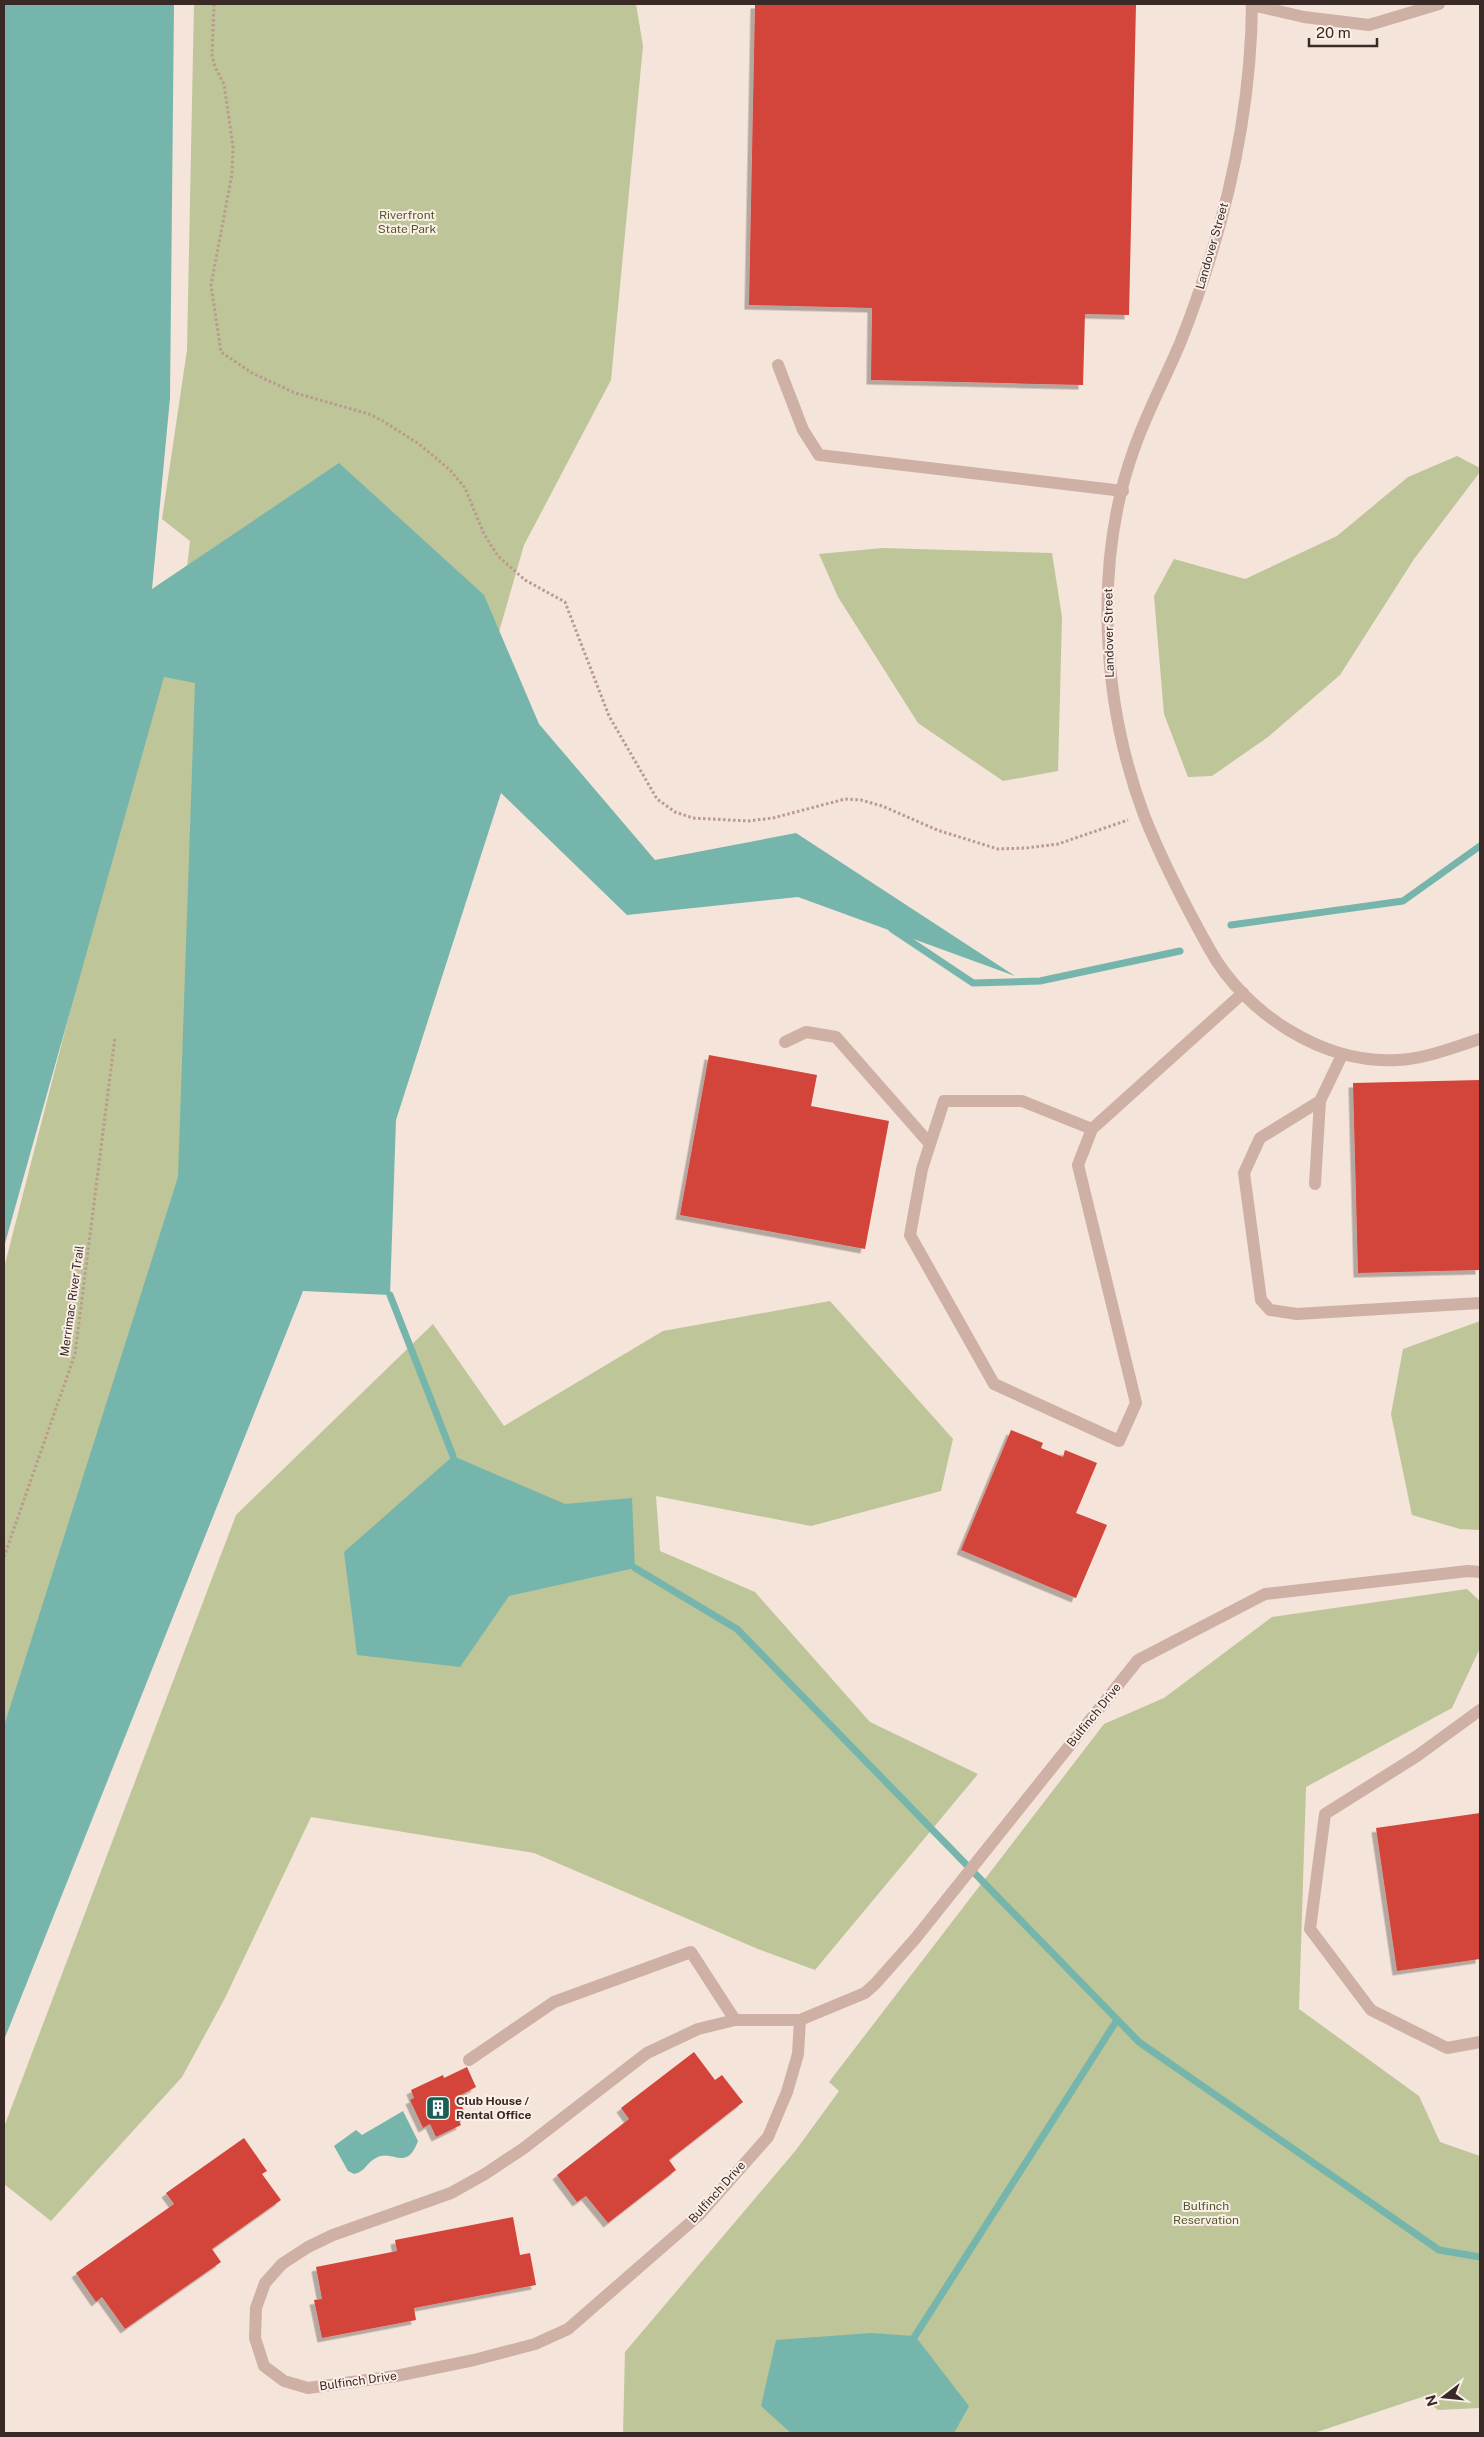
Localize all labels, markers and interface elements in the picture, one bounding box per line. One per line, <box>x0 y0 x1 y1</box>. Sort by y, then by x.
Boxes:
scale bar <box>1309 15 1376 47</box>
text: 20 m <box>1316 24 1351 41</box>
street label: Landover Street <box>1193 201 1231 291</box>
park label: Riverfront State Park <box>378 208 437 236</box>
street label: Landover Street <box>1101 588 1117 678</box>
street label: Merrimac River Trail <box>57 1244 87 1357</box>
street label: Bulfinch Drive <box>1064 1680 1124 1750</box>
place label: Club House / Rental Office <box>456 2094 532 2122</box>
building icon: Club House / Rental Office <box>425 2095 451 2121</box>
street label: Bulfinch Drive <box>686 2158 748 2226</box>
park label: Bulfinch Reservation <box>1173 2199 1239 2227</box>
street label: Bulfinch Drive <box>318 2369 398 2393</box>
north arrow <box>1419 2372 1469 2422</box>
text: N <box>1422 2393 1441 2408</box>

